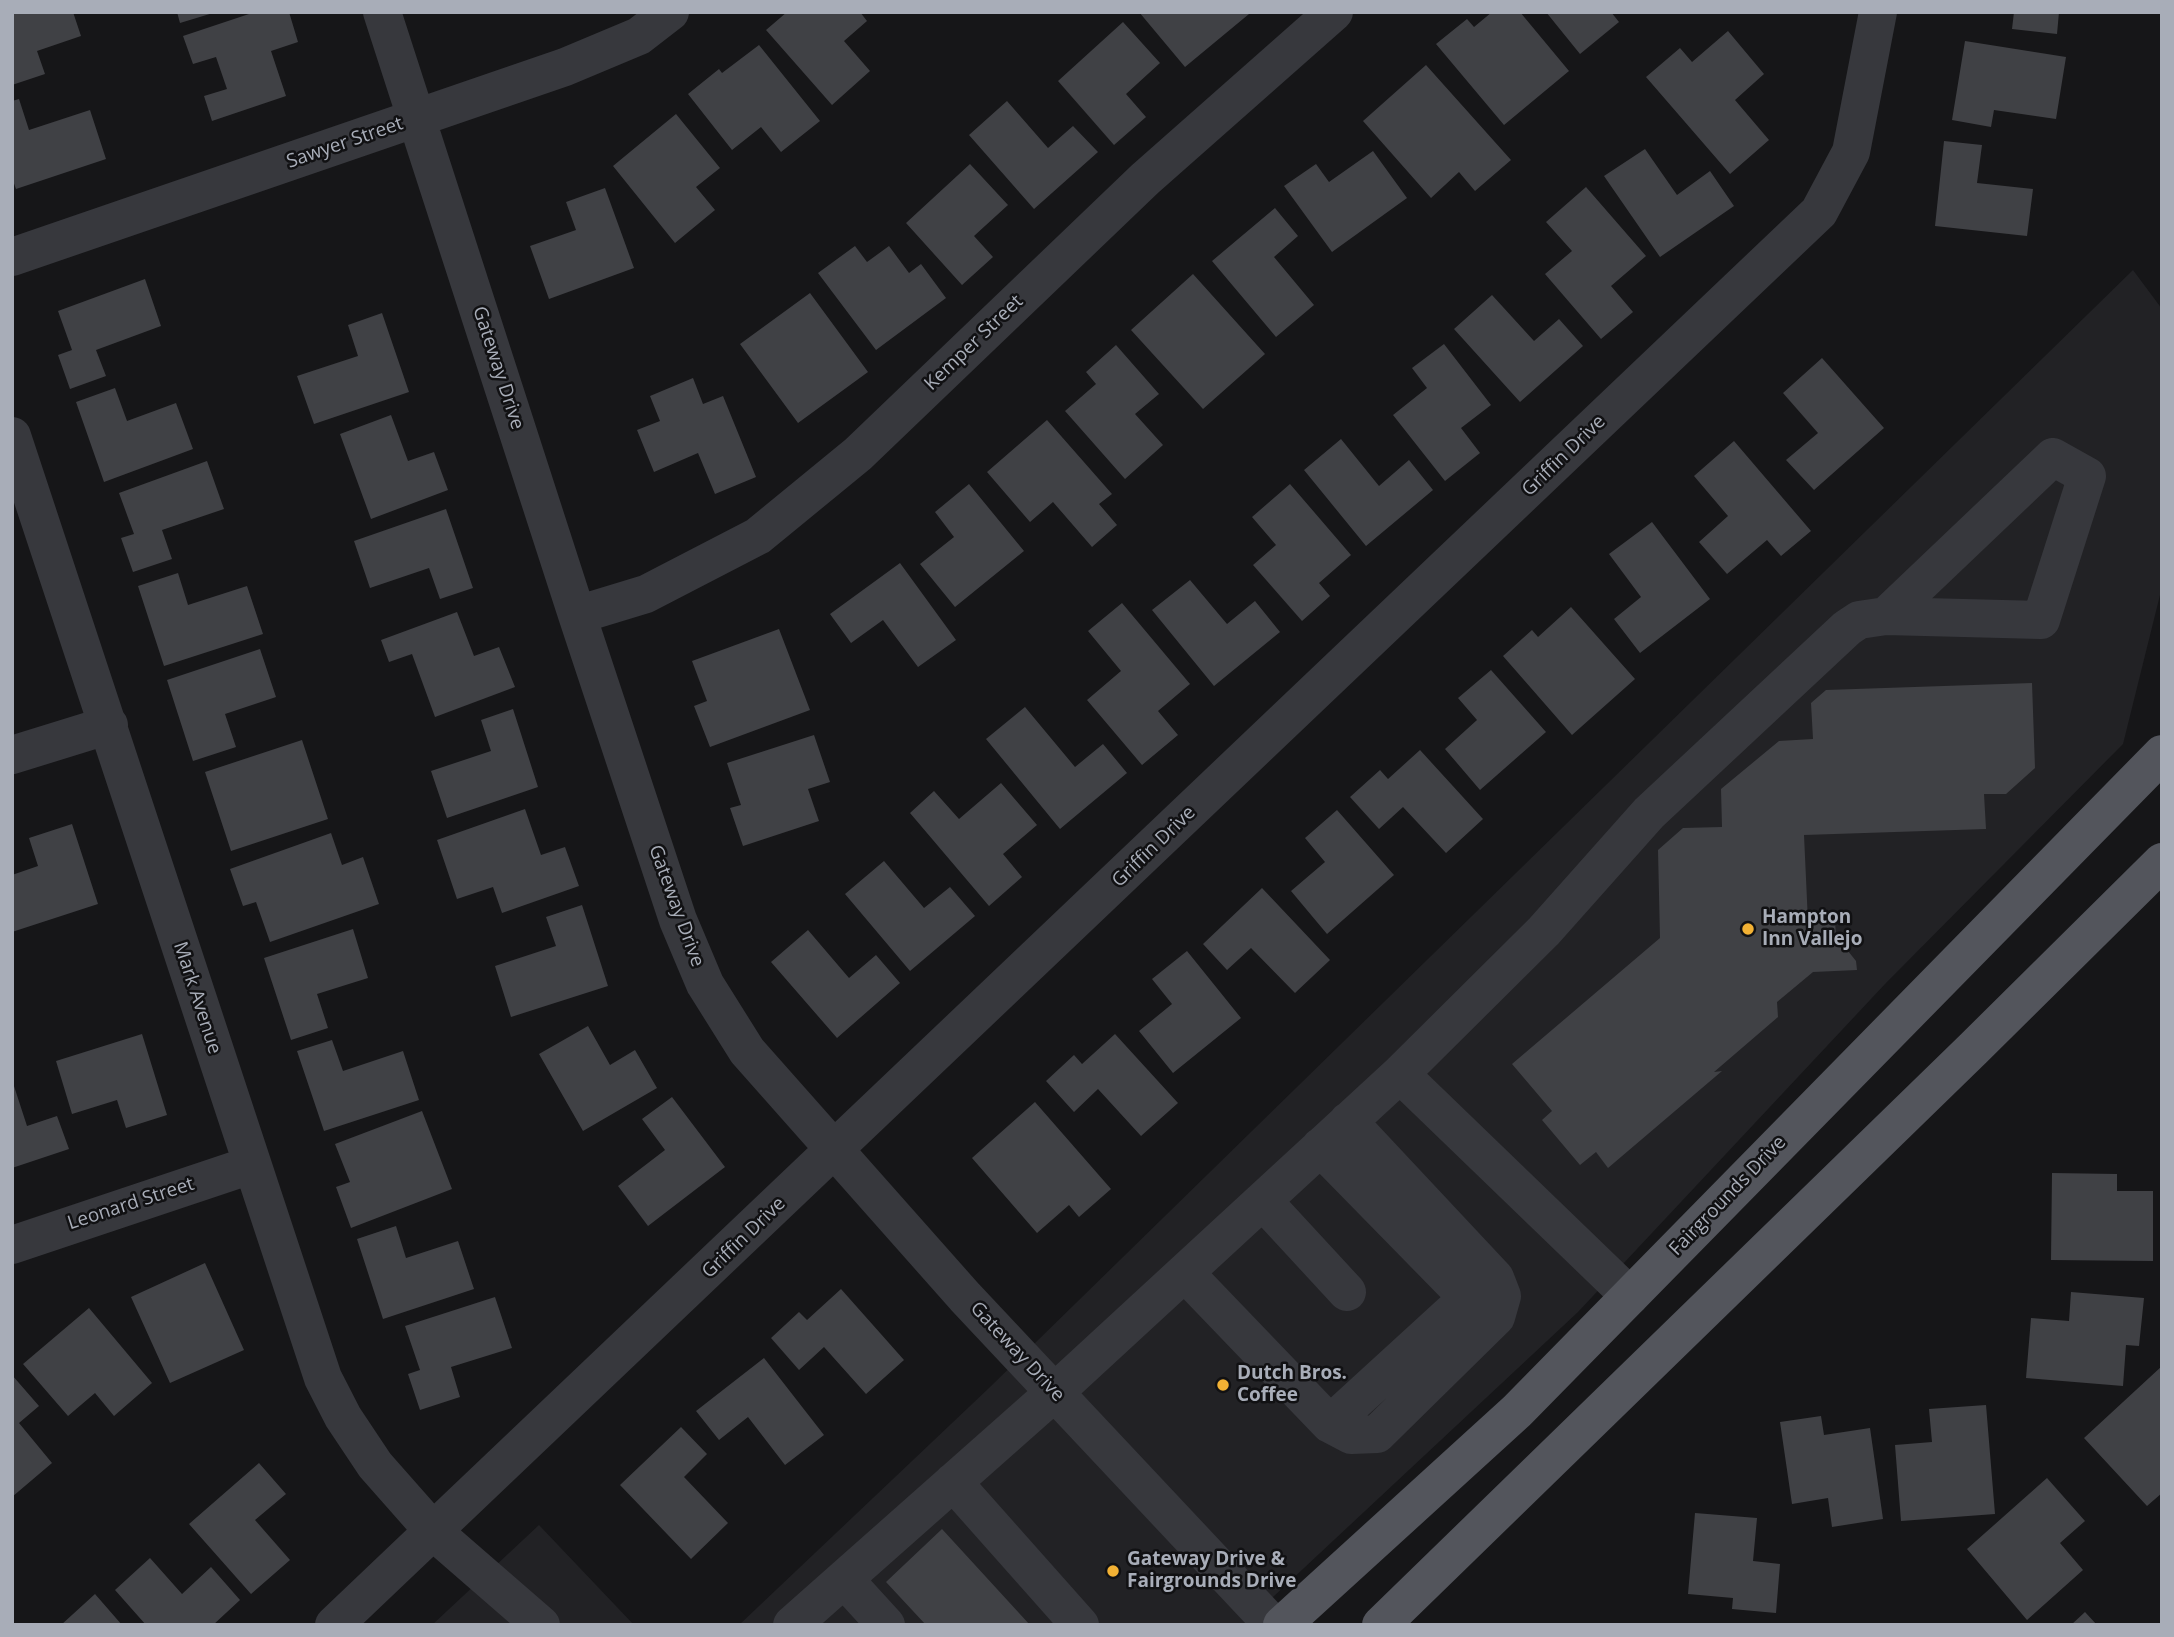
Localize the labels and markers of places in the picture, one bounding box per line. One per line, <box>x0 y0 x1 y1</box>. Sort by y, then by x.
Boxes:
place label: Hampton Inn Vallejo <box>1762 907 1862 951</box>
marker: Hampton Inn Vallejo <box>1740 921 1756 937</box>
place label: Dutch Bros. Coffee <box>1237 1363 1347 1407</box>
marker: Dutch Bros. Coffee <box>1215 1377 1231 1393</box>
place label: Gateway Drive & Fairgrounds Drive <box>1127 1549 1296 1593</box>
marker: Gateway Drive & Fairgrounds Drive <box>1105 1563 1121 1579</box>

